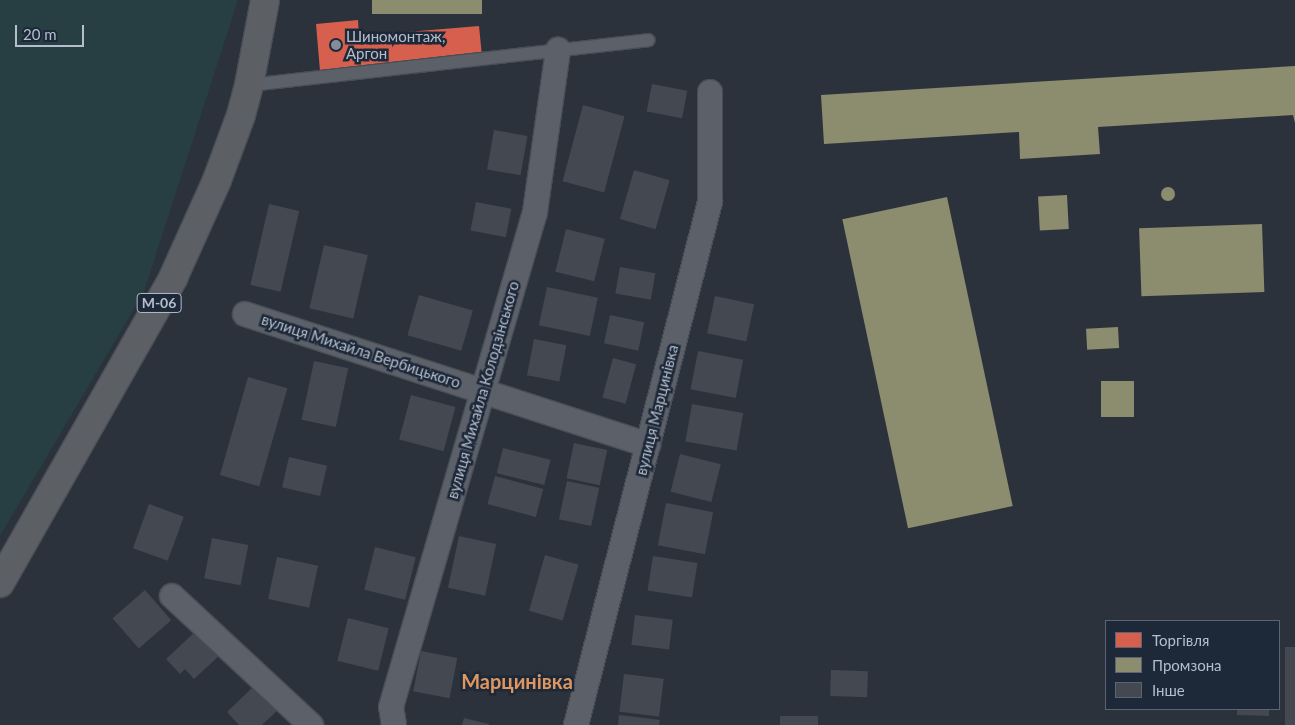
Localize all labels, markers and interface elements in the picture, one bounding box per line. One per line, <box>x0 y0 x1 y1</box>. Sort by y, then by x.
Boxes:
scale bar <box>18 15 86 47</box>
text: 20 m <box>23 25 57 43</box>
place label: Шиномонтаж, Аргон <box>346 27 445 62</box>
marker: Шиномонтаж, Аргон <box>330 39 342 51</box>
street label: вулиця Михайла Колодзінського <box>443 279 523 501</box>
road number: М-06 <box>136 292 182 314</box>
street label: вулиця Михайла Вербицького <box>259 310 463 392</box>
street label: вулиця Марцинівка <box>632 343 682 477</box>
legend <box>1105 620 1280 710</box>
text: Торгівля <box>1152 631 1209 649</box>
text: Промзона <box>1152 656 1222 674</box>
district label: Марцинівка <box>461 669 573 693</box>
text: Інше <box>1152 681 1185 699</box>

